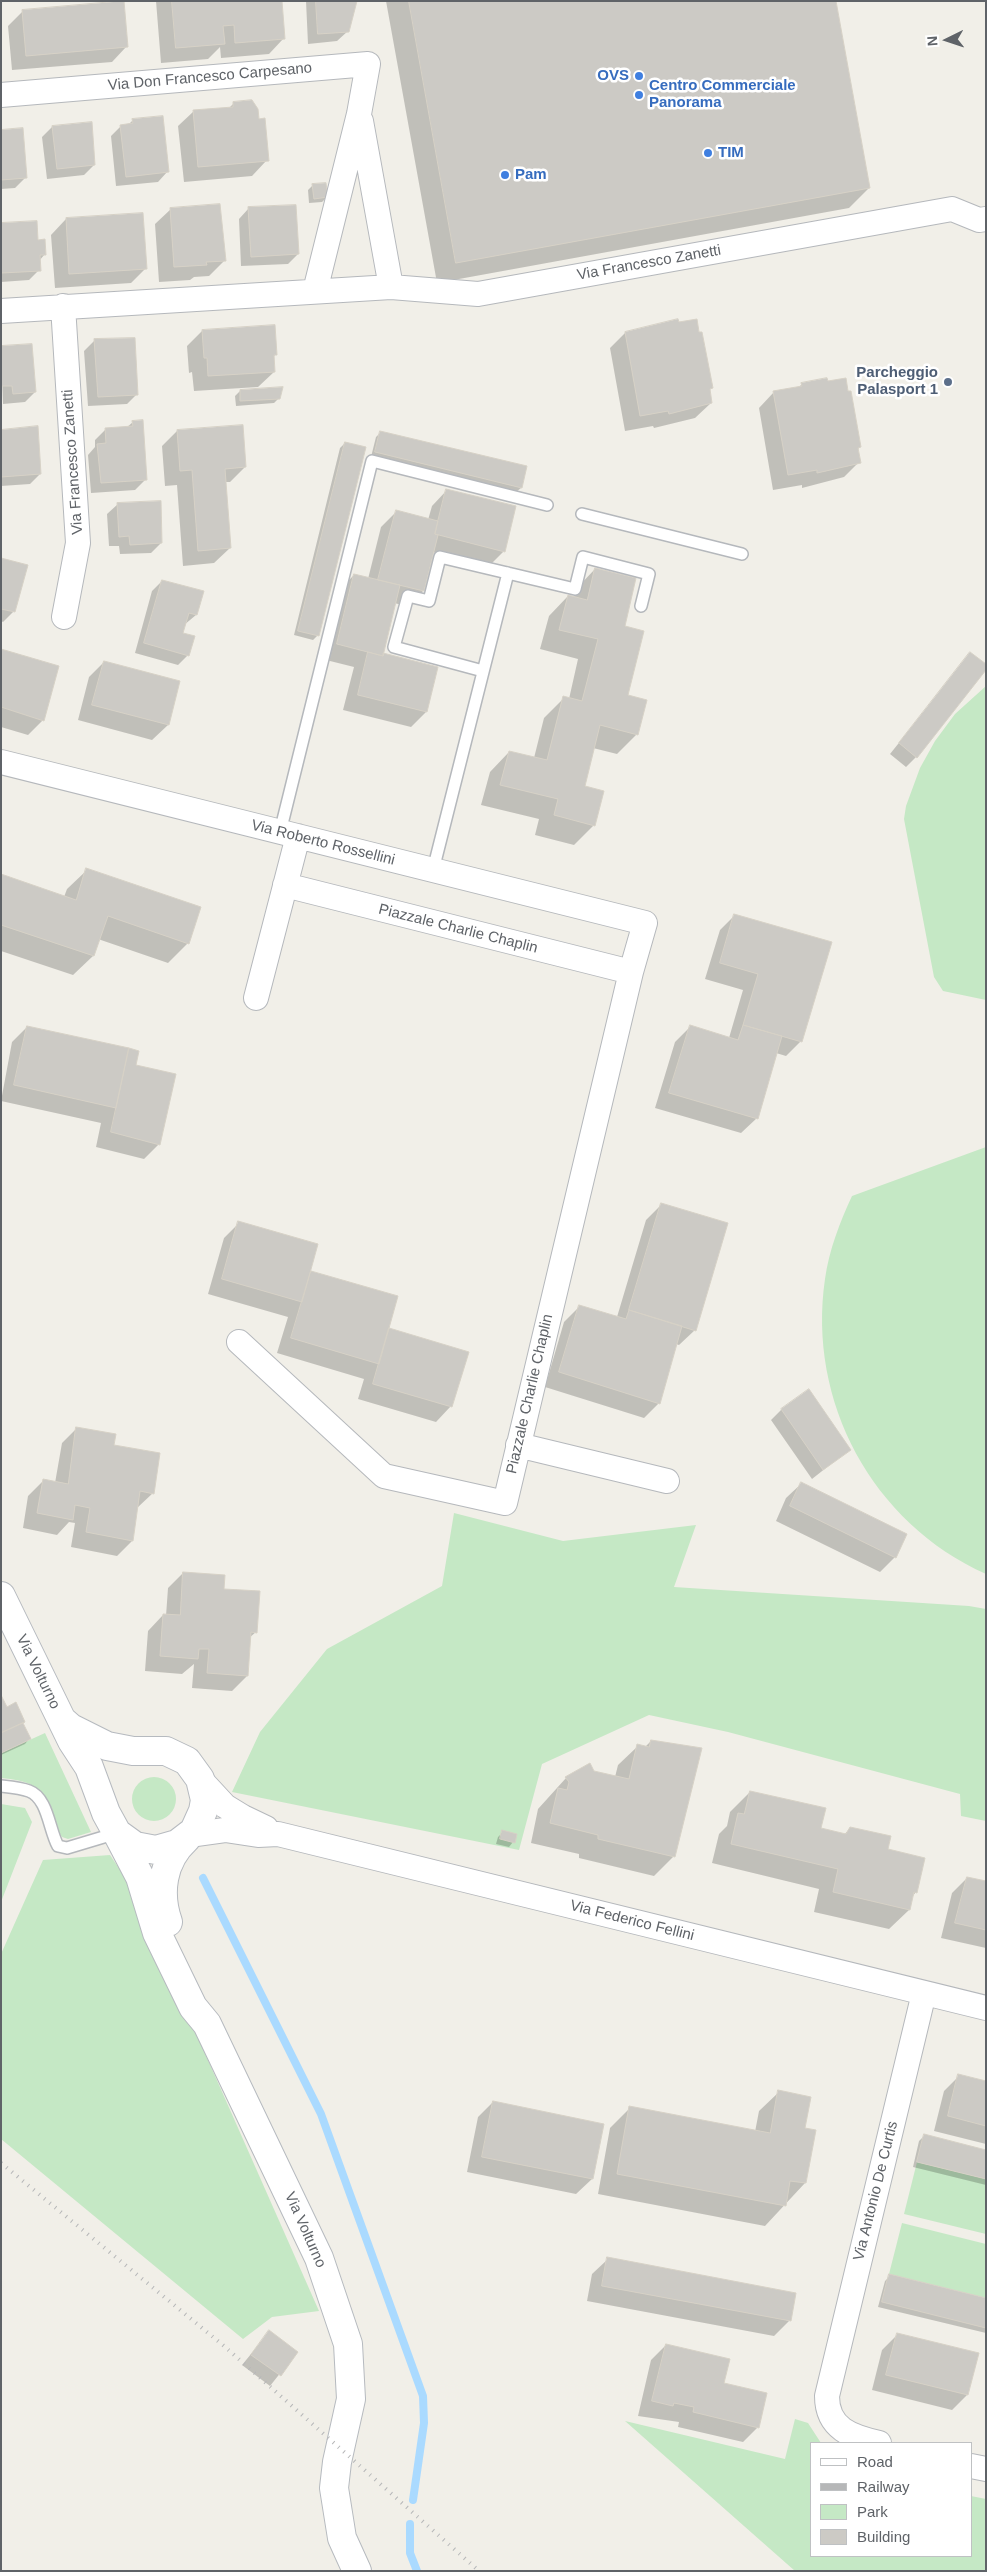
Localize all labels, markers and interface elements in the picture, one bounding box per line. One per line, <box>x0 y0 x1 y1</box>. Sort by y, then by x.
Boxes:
north arrow <box>922 15 972 65</box>
text: N <box>924 35 940 47</box>
street label: Via Don Francesco Carpesano <box>107 59 313 95</box>
place label: OVS <box>597 67 629 85</box>
marker: OVS <box>633 70 645 82</box>
place label: Centro Commerciale Panorama <box>649 77 796 112</box>
marker: Centro Commerciale Panorama <box>633 89 645 101</box>
place label: TIM <box>718 144 744 162</box>
marker: TIM <box>702 147 714 159</box>
place label: Pam <box>515 166 547 184</box>
marker: Pam <box>499 169 511 181</box>
street label: Via Francesco Zanetti <box>576 241 722 285</box>
place label: Parcheggio Palasport 1 <box>856 364 938 399</box>
marker: Parcheggio Palasport 1 <box>942 376 954 388</box>
street label: Via Francesco Zanetti <box>59 389 87 535</box>
street label: Via Roberto Rossellini <box>249 816 397 870</box>
street label: Piazzale Charlie Chaplin <box>377 901 539 957</box>
street label: Piazzale Charlie Chaplin <box>503 1312 557 1476</box>
street label: Via Volturno <box>12 1632 64 1712</box>
street label: Via Federico Fellini <box>568 1897 696 1945</box>
street label: Via Antonio De Curtis <box>850 2119 902 2263</box>
street label: Via Volturno <box>280 2190 330 2270</box>
legend <box>810 2442 972 2557</box>
text: Road <box>857 2453 893 2470</box>
text: Railway <box>857 2478 910 2495</box>
text: Park <box>857 2503 888 2520</box>
text: Building <box>857 2528 910 2545</box>

